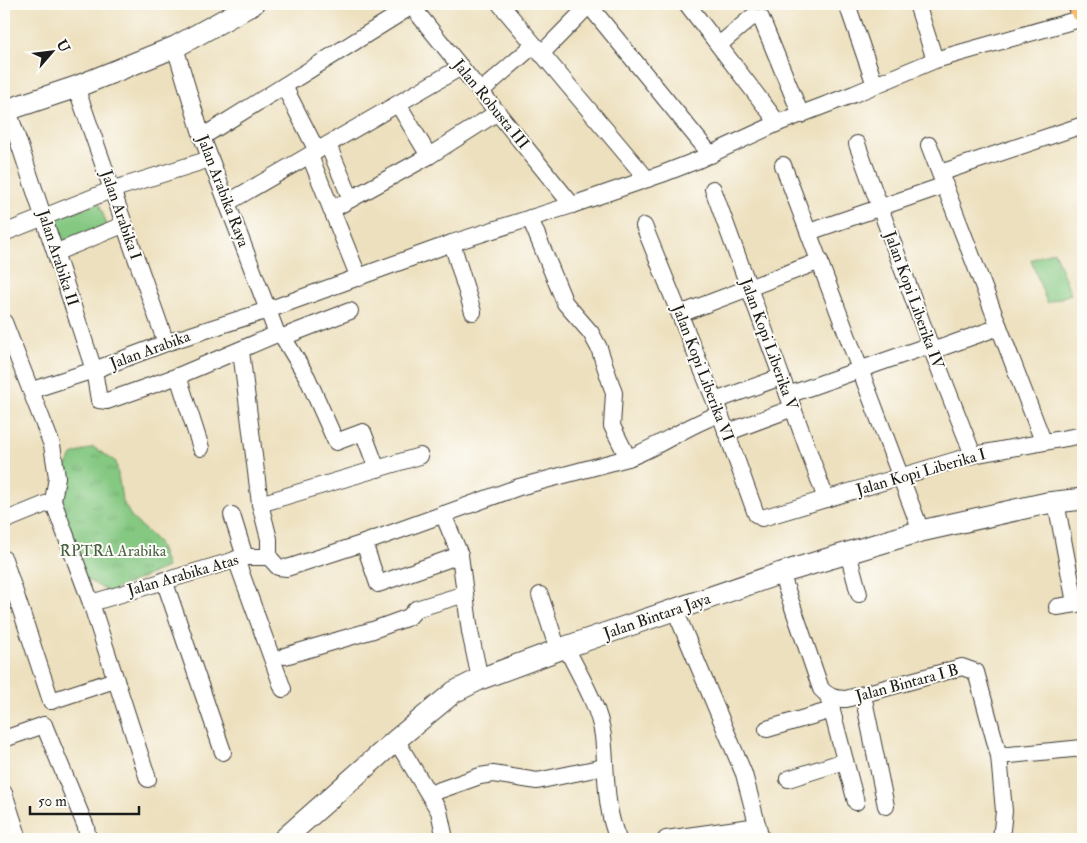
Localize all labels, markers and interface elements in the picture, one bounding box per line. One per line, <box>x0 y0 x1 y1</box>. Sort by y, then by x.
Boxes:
north arrow <box>28 28 78 78</box>
text: U <box>53 37 73 56</box>
street label: Jalan Robusta III <box>447 54 533 154</box>
street label: Jalan Arabika Raya <box>191 131 254 251</box>
street label: Jalan Arabika I <box>95 167 146 263</box>
street label: Jalan Arabika II <box>32 206 83 309</box>
street label: Jalan Kopi Liberika IV <box>879 228 948 373</box>
street label: Jalan Kopi Liberika V <box>735 275 802 414</box>
street label: Jalan Kopi Liberika VI <box>666 301 738 445</box>
street label: Jalan Arabika <box>106 326 194 375</box>
street label: Jalan Kopi Liberika I <box>853 444 988 501</box>
park label: RPTRA Arabika <box>60 541 167 561</box>
street label: Jalan Arabika Atas <box>124 550 241 602</box>
street label: Jalan Bintara Jaya <box>600 588 714 645</box>
street label: Jalan Bintara I B <box>852 660 961 708</box>
scale bar <box>30 783 139 815</box>
text: 50 m <box>38 792 67 811</box>

